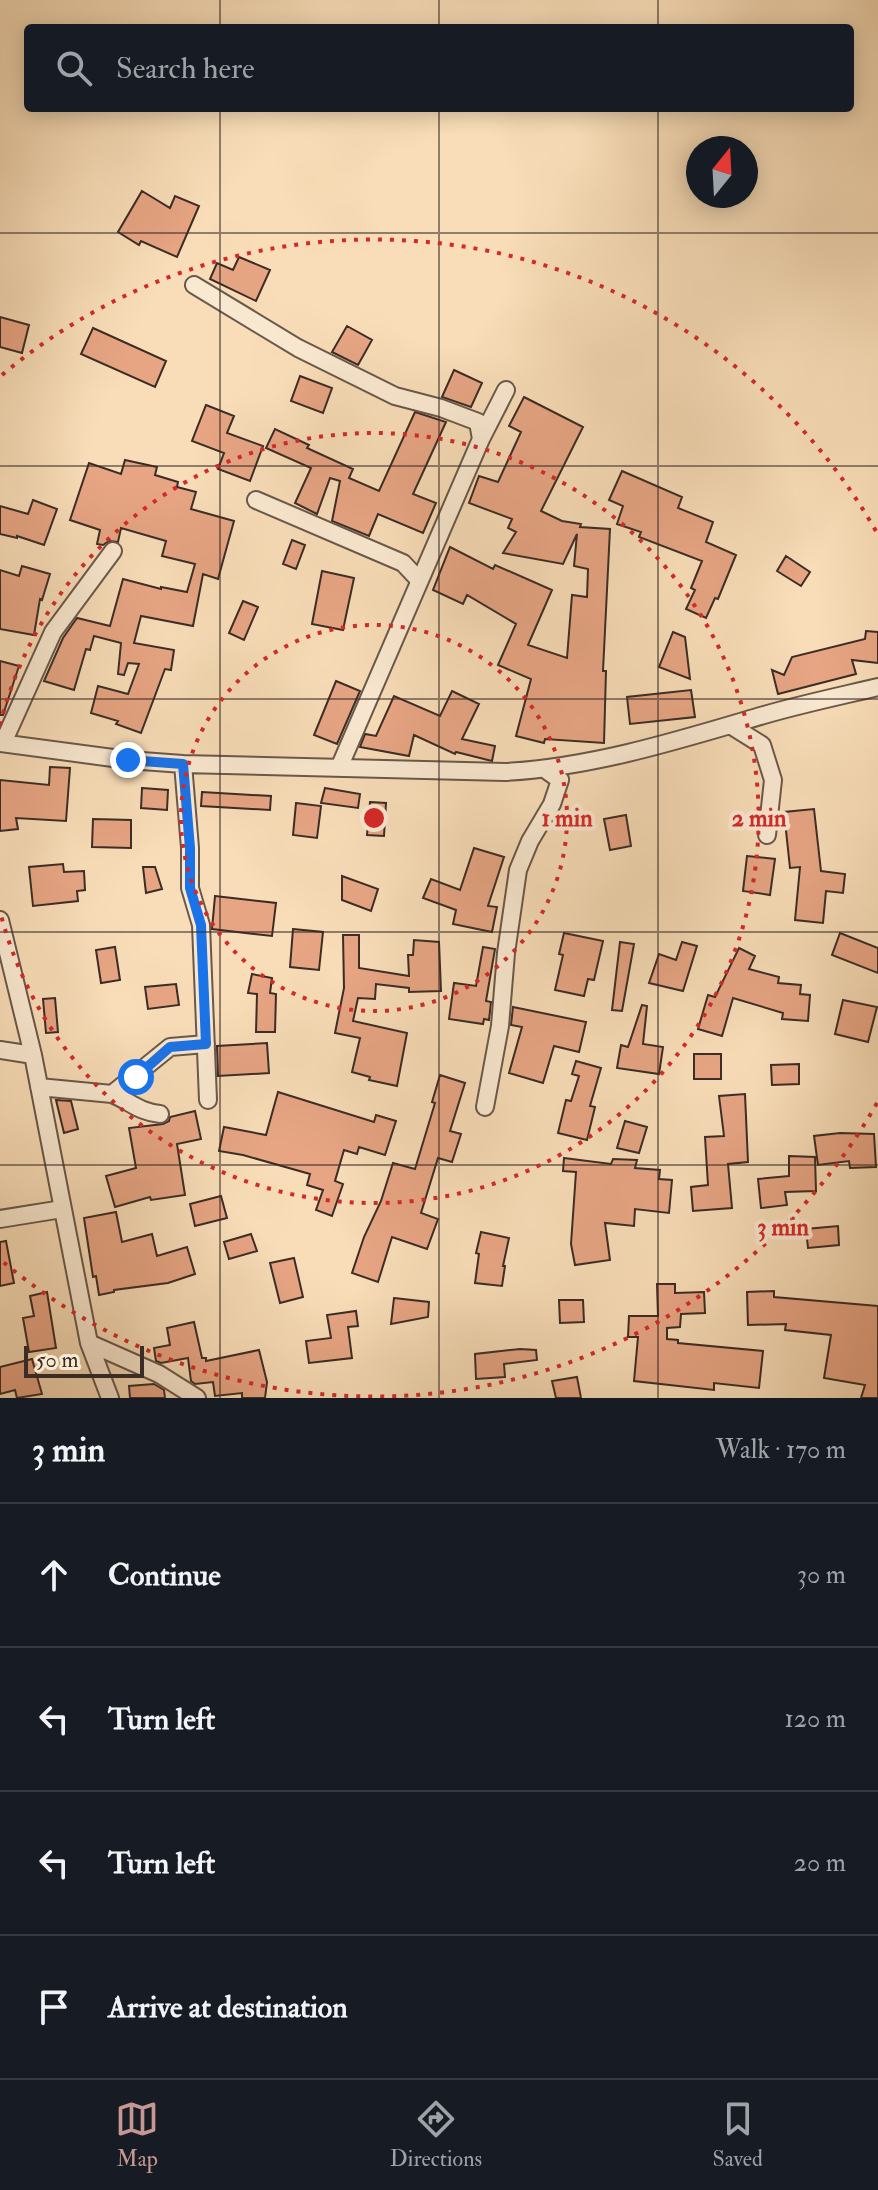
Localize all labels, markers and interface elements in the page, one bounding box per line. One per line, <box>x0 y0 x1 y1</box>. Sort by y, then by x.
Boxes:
search box <box>24 24 854 112</box>
icon: search <box>52 46 96 90</box>
text: Search here <box>116 50 255 87</box>
north arrow <box>686 136 758 208</box>
route end <box>110 742 146 778</box>
text: 1 min <box>542 803 593 834</box>
text: 2 min <box>732 803 787 834</box>
centre of rings <box>360 804 388 832</box>
route start <box>118 1059 154 1095</box>
text: 3 min <box>757 1212 809 1243</box>
scale bar <box>24 1342 144 1378</box>
text: 50 m <box>36 1346 78 1374</box>
text: 3 min <box>32 1429 105 1472</box>
text: Walk · 170 m <box>716 1434 846 1466</box>
icon: ahead <box>32 1553 76 1597</box>
text: Continue <box>108 1557 221 1594</box>
text: 30 m <box>797 1559 846 1591</box>
icon: left <box>32 1697 76 1741</box>
text: Turn left <box>108 1701 215 1738</box>
text: 120 m <box>785 1703 846 1735</box>
icon: left <box>32 1841 76 1885</box>
text: Turn left <box>108 1845 215 1882</box>
text: 20 m <box>794 1847 846 1879</box>
icon: arrive <box>32 1985 76 2029</box>
text: Arrive at destination <box>108 1989 348 2026</box>
tab: Map <box>115 2097 159 2173</box>
tab: Directions <box>390 2097 482 2173</box>
tab: Saved <box>713 2097 763 2173</box>

